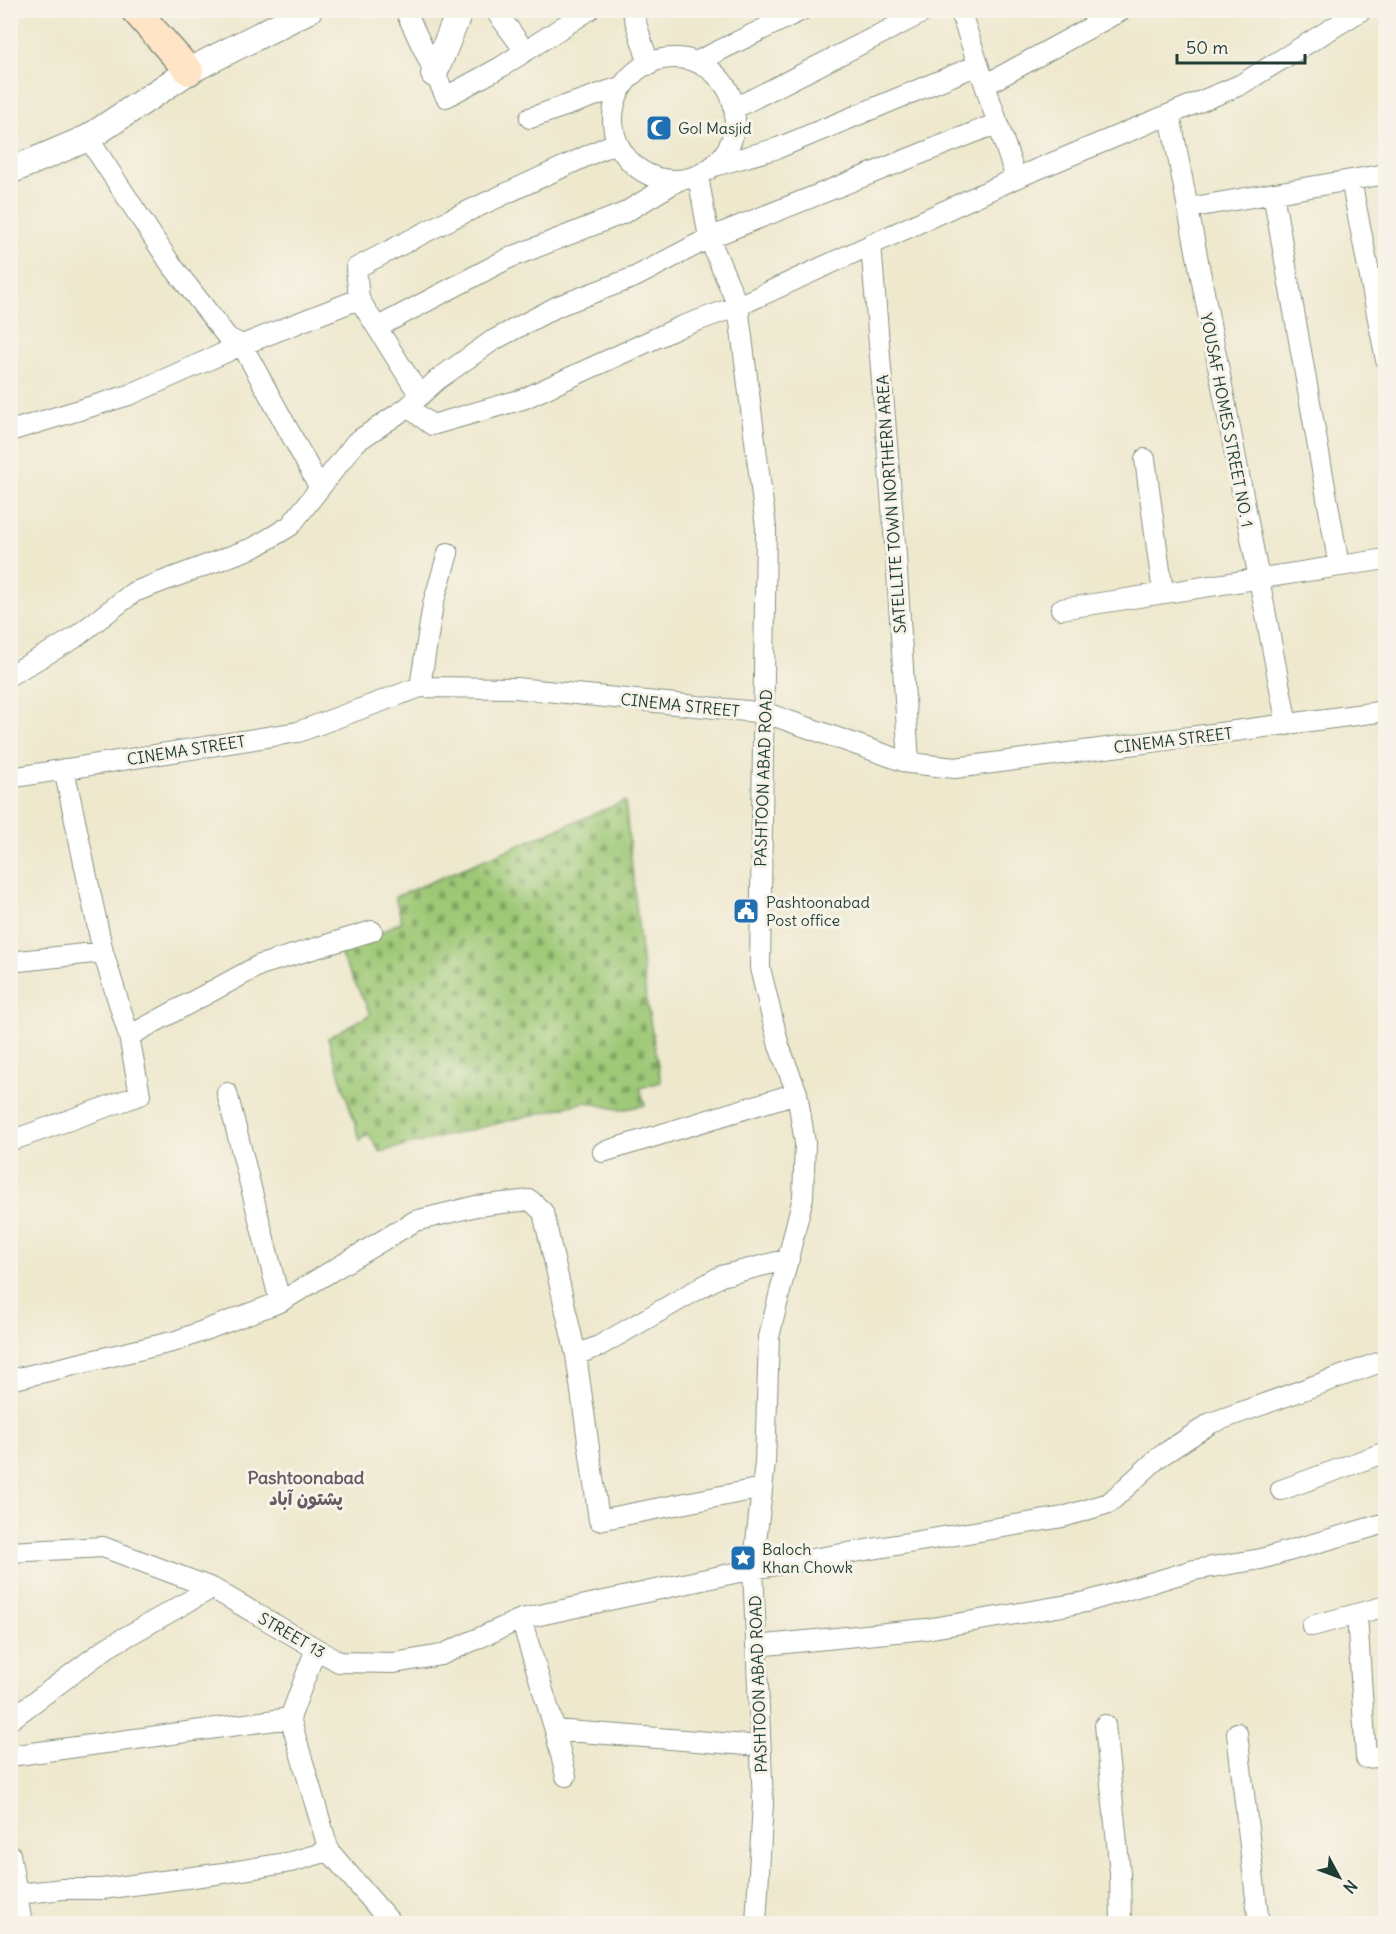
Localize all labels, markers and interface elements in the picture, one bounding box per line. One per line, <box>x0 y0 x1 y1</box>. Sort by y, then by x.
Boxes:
scale bar <box>1177 27 1304 65</box>
text: 50 m <box>1186 36 1228 59</box>
mosque icon: Gol Masjid <box>644 113 674 143</box>
place label: Gol Masjid <box>678 118 752 138</box>
street label: YOUSAF HOMES STREET NO. 1 <box>1196 311 1258 529</box>
street label: SATELLITE TOWN NORTHERN AREA <box>872 374 910 634</box>
street label: CINEMA STREET <box>619 689 741 721</box>
street label: PASHTOON ABAD ROAD <box>750 689 776 867</box>
street label: CINEMA STREET <box>1112 723 1234 757</box>
street label: CINEMA STREET <box>125 731 247 769</box>
place label: Pashtoonabad Post office <box>766 892 870 930</box>
public building icon: Pashtoonabad Post office <box>731 896 761 926</box>
district label: Pashtoonabad پشتون آباد <box>248 1466 365 1511</box>
place label: Baloch Khan Chowk <box>762 1539 853 1577</box>
place icon: Baloch Khan Chowk <box>728 1543 758 1573</box>
street label: PASHTOON ABAD ROAD <box>745 1595 771 1773</box>
street label: STREET 13 <box>255 1608 329 1662</box>
north arrow <box>1309 1847 1369 1907</box>
text: N <box>1339 1876 1361 1898</box>

